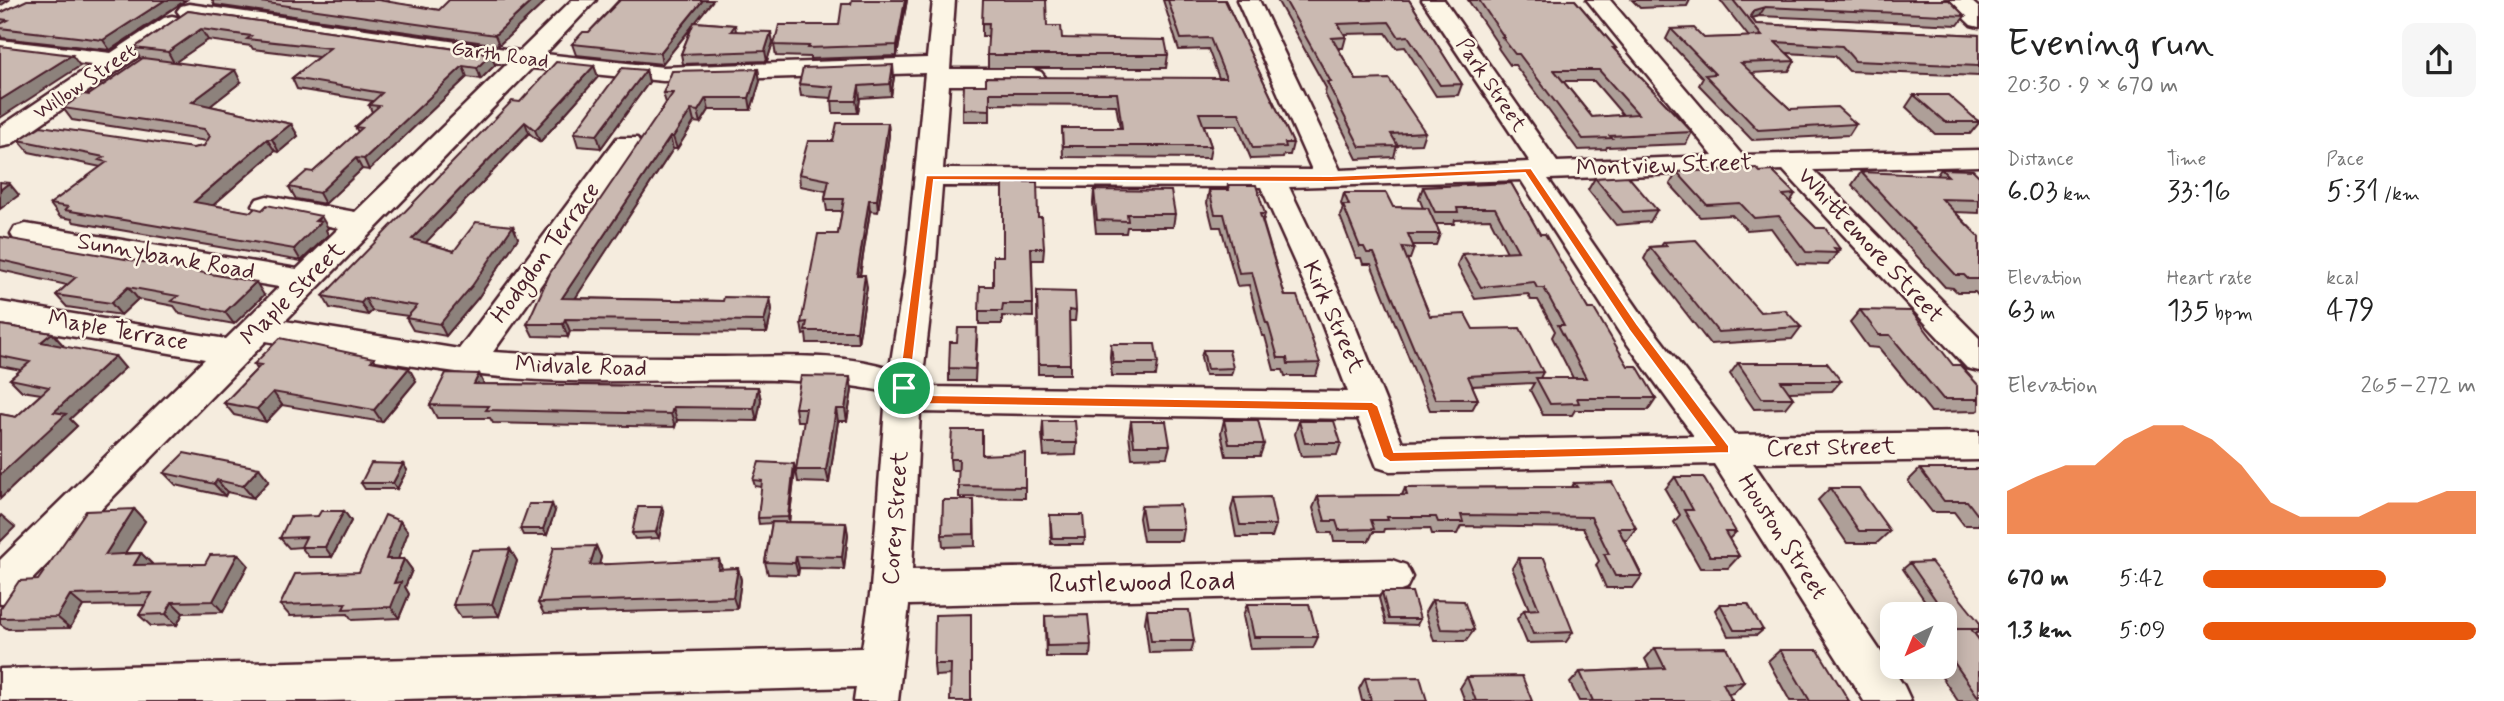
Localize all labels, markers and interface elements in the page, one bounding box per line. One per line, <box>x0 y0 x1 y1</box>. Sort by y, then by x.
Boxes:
text: Evening run <box>2007 20 2214 69</box>
button: share <box>2402 23 2476 97</box>
street label: Park Street <box>1449 33 1533 138</box>
street label: Garth Road <box>450 34 550 76</box>
street label: Willow Street <box>28 37 142 127</box>
text: 20:30 · 9 × 670 m <box>2007 71 2178 101</box>
street label: Montview Street <box>1576 147 1752 185</box>
text: Distance <box>2007 147 2074 172</box>
text: Time <box>2167 147 2206 172</box>
text: Pace <box>2326 147 2364 172</box>
street label: Whittemore Street <box>1790 162 1950 330</box>
text: 6.03 <box>2007 172 2058 211</box>
text: 33:16 <box>2167 172 2231 211</box>
text: 5:31 <box>2326 172 2379 211</box>
street label: Hodgdon Terrace <box>484 176 609 331</box>
text: km <box>2058 182 2091 207</box>
text: /km <box>2379 182 2420 207</box>
street label: Sunnybank Road <box>75 226 257 288</box>
street label: Maple Street <box>234 235 352 353</box>
street label: Kirk Street <box>1295 256 1371 378</box>
text: Elevation <box>2007 266 2082 291</box>
text: Heart rate <box>2167 266 2252 291</box>
text: kcal <box>2326 266 2358 291</box>
text: 63 <box>2007 291 2035 330</box>
text: 135 <box>2167 291 2209 330</box>
text: 479 <box>2326 291 2375 330</box>
text: m <box>2035 301 2055 326</box>
text: bpm <box>2209 301 2253 326</box>
street label: Maple Terrace <box>45 303 191 359</box>
street label: Midvale Road <box>514 349 648 385</box>
pin <box>874 358 934 418</box>
icon: arrive <box>885 369 923 407</box>
text: Elevation <box>2007 371 2098 401</box>
text: 265–272 m <box>2360 371 2476 401</box>
street label: Crest Street <box>1766 431 1896 465</box>
street label: Corey Street <box>876 450 916 586</box>
street label: Houston Street <box>1730 468 1834 606</box>
street label: Rustlewood Road <box>1048 563 1236 603</box>
text: 670 m <box>2007 564 2069 594</box>
text: 5:42 <box>2119 564 2164 594</box>
north arrow <box>1880 602 1956 679</box>
map controls <box>1880 602 1957 679</box>
text: 1.3 km <box>2007 616 2072 646</box>
text: 5:09 <box>2119 616 2166 646</box>

